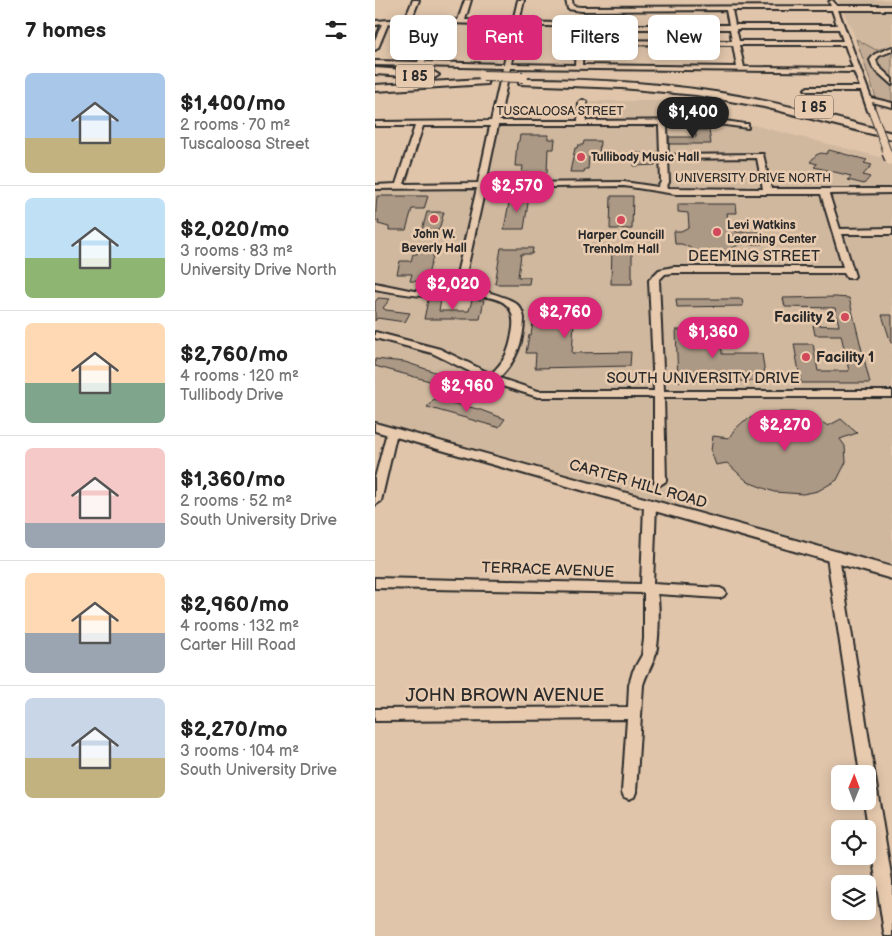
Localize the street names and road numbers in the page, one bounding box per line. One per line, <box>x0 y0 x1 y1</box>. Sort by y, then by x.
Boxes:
road number: I 85 <box>396 64 434 88</box>
road number: I 85 <box>795 95 833 118</box>
street label: TUSCALOOSA STREET <box>496 104 624 119</box>
street label: UNIVERSITY DRIVE NORTH <box>675 171 831 186</box>
street label: DEEMING STREET <box>688 247 820 266</box>
street label: SOUTH UNIVERSITY DRIVE <box>606 369 800 388</box>
street label: CARTER HILL ROAD <box>567 455 709 513</box>
street label: TERRACE AVENUE <box>481 558 615 582</box>
street label: JOHN BROWN AVENUE <box>406 685 605 706</box>

